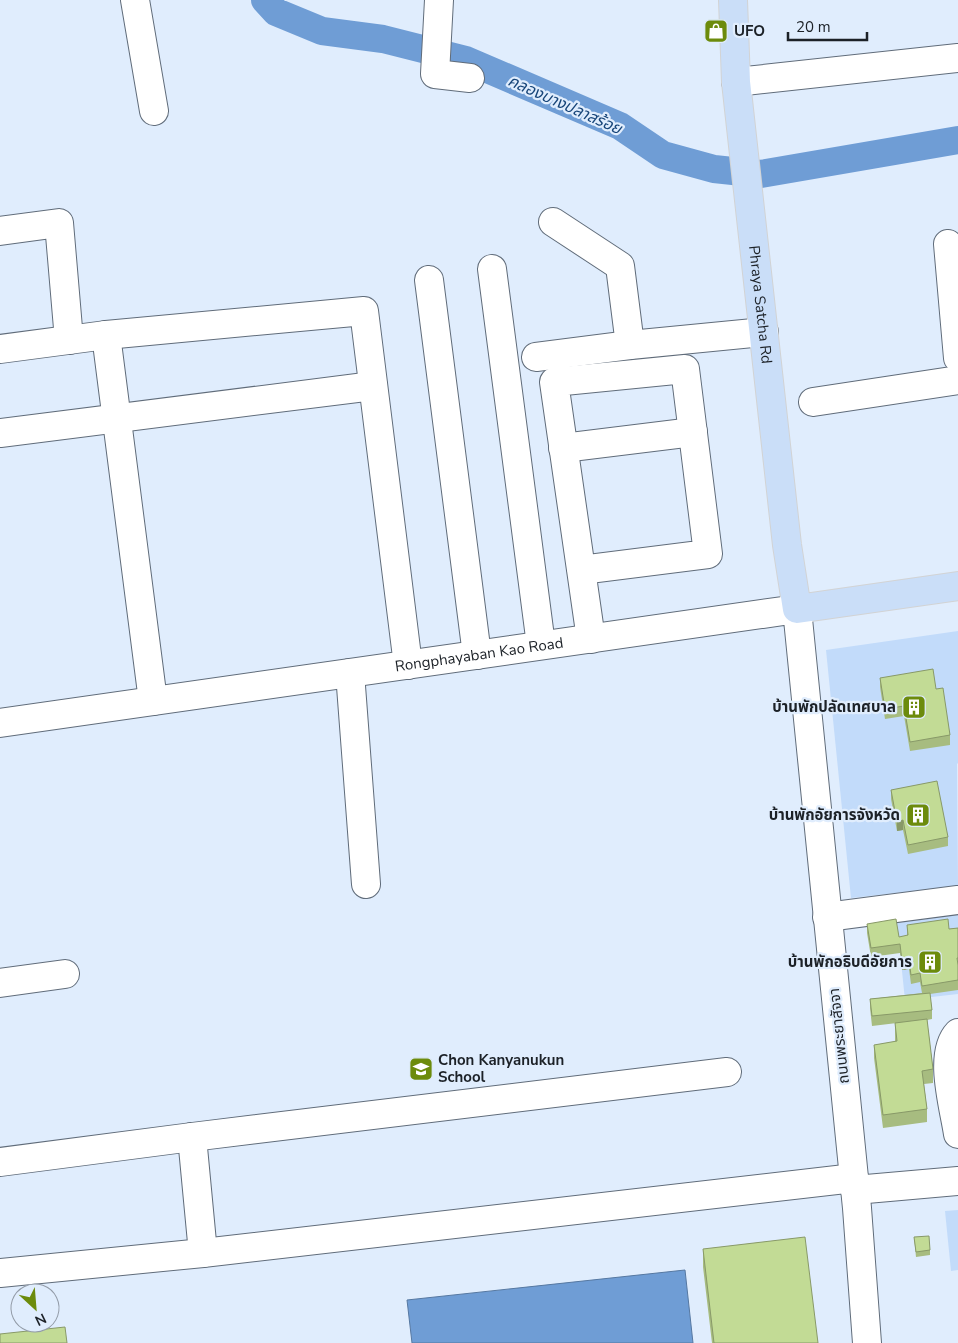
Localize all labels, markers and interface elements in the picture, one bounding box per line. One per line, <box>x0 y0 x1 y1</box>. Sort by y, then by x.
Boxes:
scale bar <box>788 10 867 42</box>
text: 20 m <box>796 17 831 37</box>
shop icon: UFO <box>703 18 729 44</box>
place label: UFO <box>734 21 765 41</box>
water label: คลองบางปลาสร้อย <box>504 70 626 140</box>
street label: Phraya Satcha Rd <box>744 244 777 365</box>
street label: Rongphayaban Kao Road <box>394 633 565 676</box>
building icon: บ้านพักปลัดเทศบาล <box>901 694 927 720</box>
place label: บ้านพักปลัดเทศบาล <box>772 697 896 717</box>
building icon: บ้านพักอัยการจังหวัด <box>905 802 931 828</box>
place label: บ้านพักอัยการจังหวัด <box>769 805 900 825</box>
building icon: บ้านพักอธิบดีอัยการ <box>917 949 943 975</box>
place label: บ้านพักอธิบดีอัยการ <box>788 952 912 972</box>
street label: ถนนพระยาสัจจา <box>824 987 854 1085</box>
place label: Chon Kanyanukun School <box>438 1050 564 1087</box>
school or university icon: Chon Kanyanukun School <box>408 1056 434 1082</box>
north arrow <box>10 1283 60 1333</box>
text: N <box>32 1308 49 1330</box>

